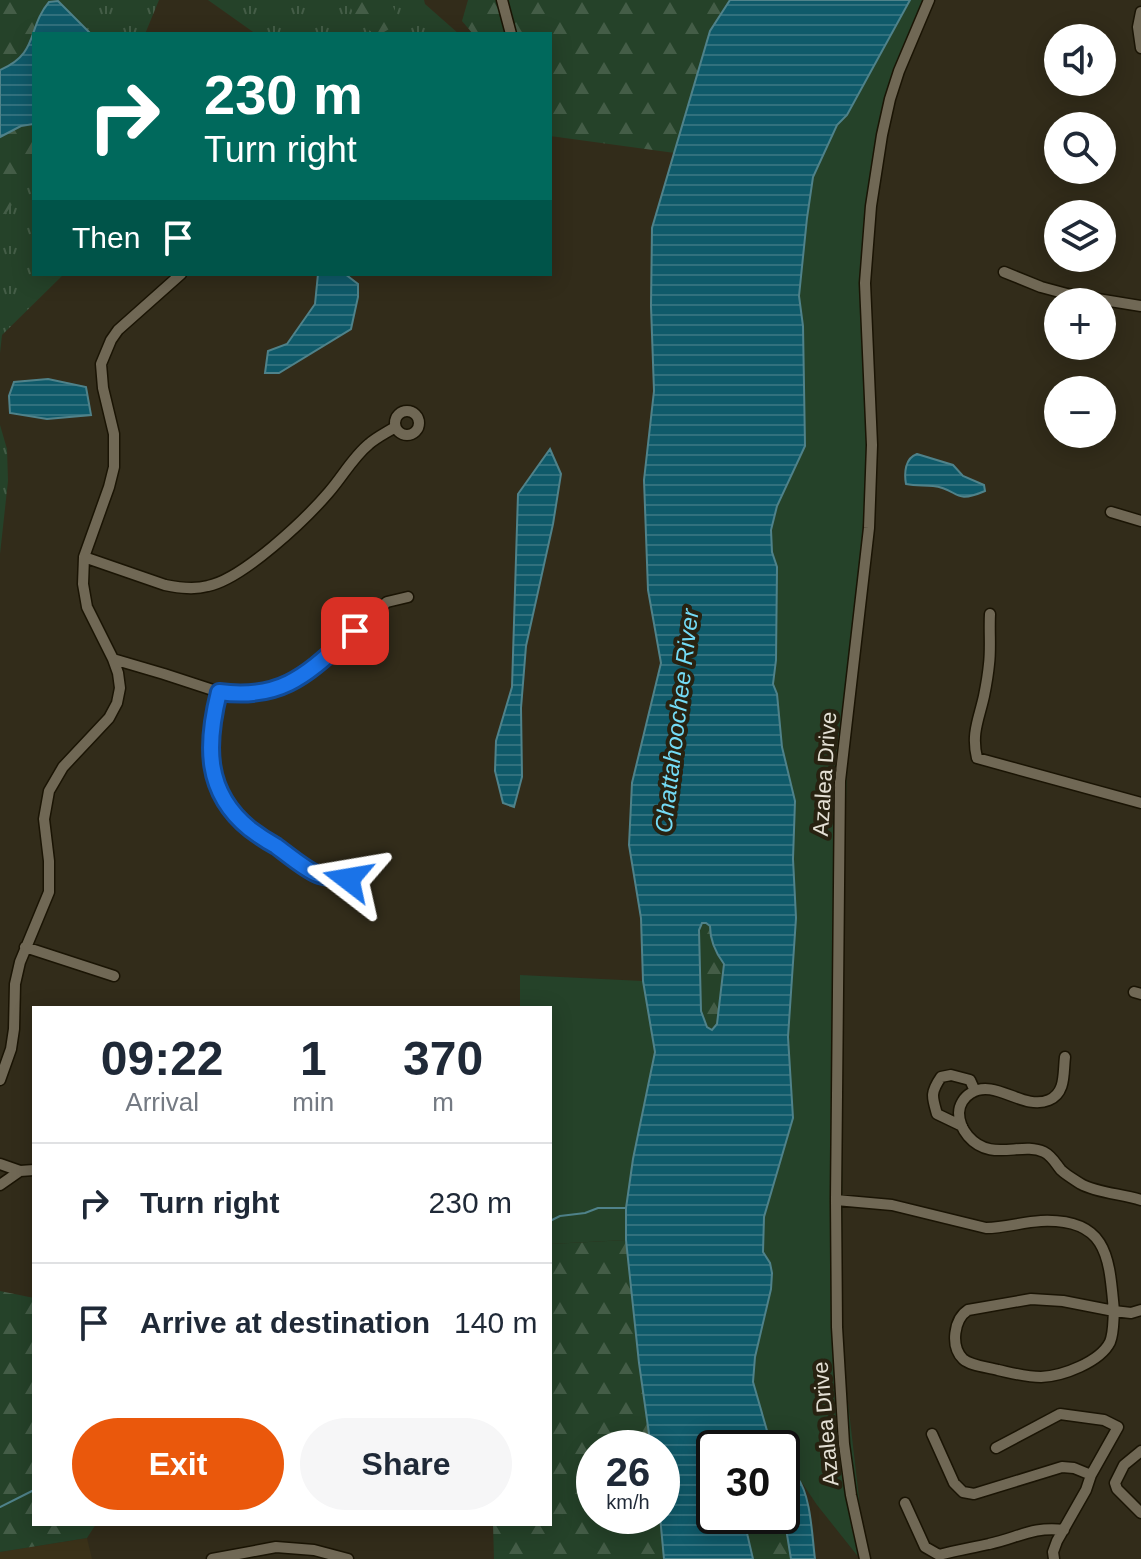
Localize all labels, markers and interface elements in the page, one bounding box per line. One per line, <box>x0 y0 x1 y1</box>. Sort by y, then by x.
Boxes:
map controls <box>1044 24 1116 448</box>
button: sound <box>1044 24 1116 96</box>
text: 230 m <box>204 63 363 126</box>
icon: right <box>72 64 176 168</box>
button: search <box>1044 112 1116 184</box>
text: Turn right <box>204 129 357 170</box>
button: layers <box>1044 200 1116 272</box>
icon: arrive <box>156 216 200 260</box>
text: Then <box>72 221 140 254</box>
button: + <box>1044 288 1116 360</box>
button: − <box>1044 376 1116 448</box>
pin <box>321 597 389 665</box>
water label: Chattahoochee River <box>649 606 704 834</box>
icon: arrive <box>333 609 377 653</box>
street label: Azalea Drive <box>808 711 841 837</box>
position arrow <box>306 837 390 921</box>
text: 09:22 <box>101 1032 224 1085</box>
text: 1 <box>300 1032 327 1085</box>
text: 370 <box>403 1032 483 1085</box>
text: Arrival <box>125 1087 199 1117</box>
text: min <box>292 1087 334 1117</box>
text: m <box>432 1087 454 1117</box>
icon: right <box>72 1181 116 1225</box>
text: Turn right <box>140 1186 279 1219</box>
text: 230 m <box>429 1186 512 1219</box>
icon: arrive <box>72 1301 116 1345</box>
text: Arrive at destination <box>140 1306 430 1339</box>
text: 140 m <box>454 1306 537 1339</box>
street label: Azalea Drive <box>808 1361 843 1487</box>
button: Exit <box>72 1418 284 1510</box>
button: Share <box>300 1418 512 1510</box>
speed limit sign: 30 <box>696 1430 800 1534</box>
text: 26 <box>606 1450 650 1494</box>
text: km/h <box>606 1491 650 1513</box>

